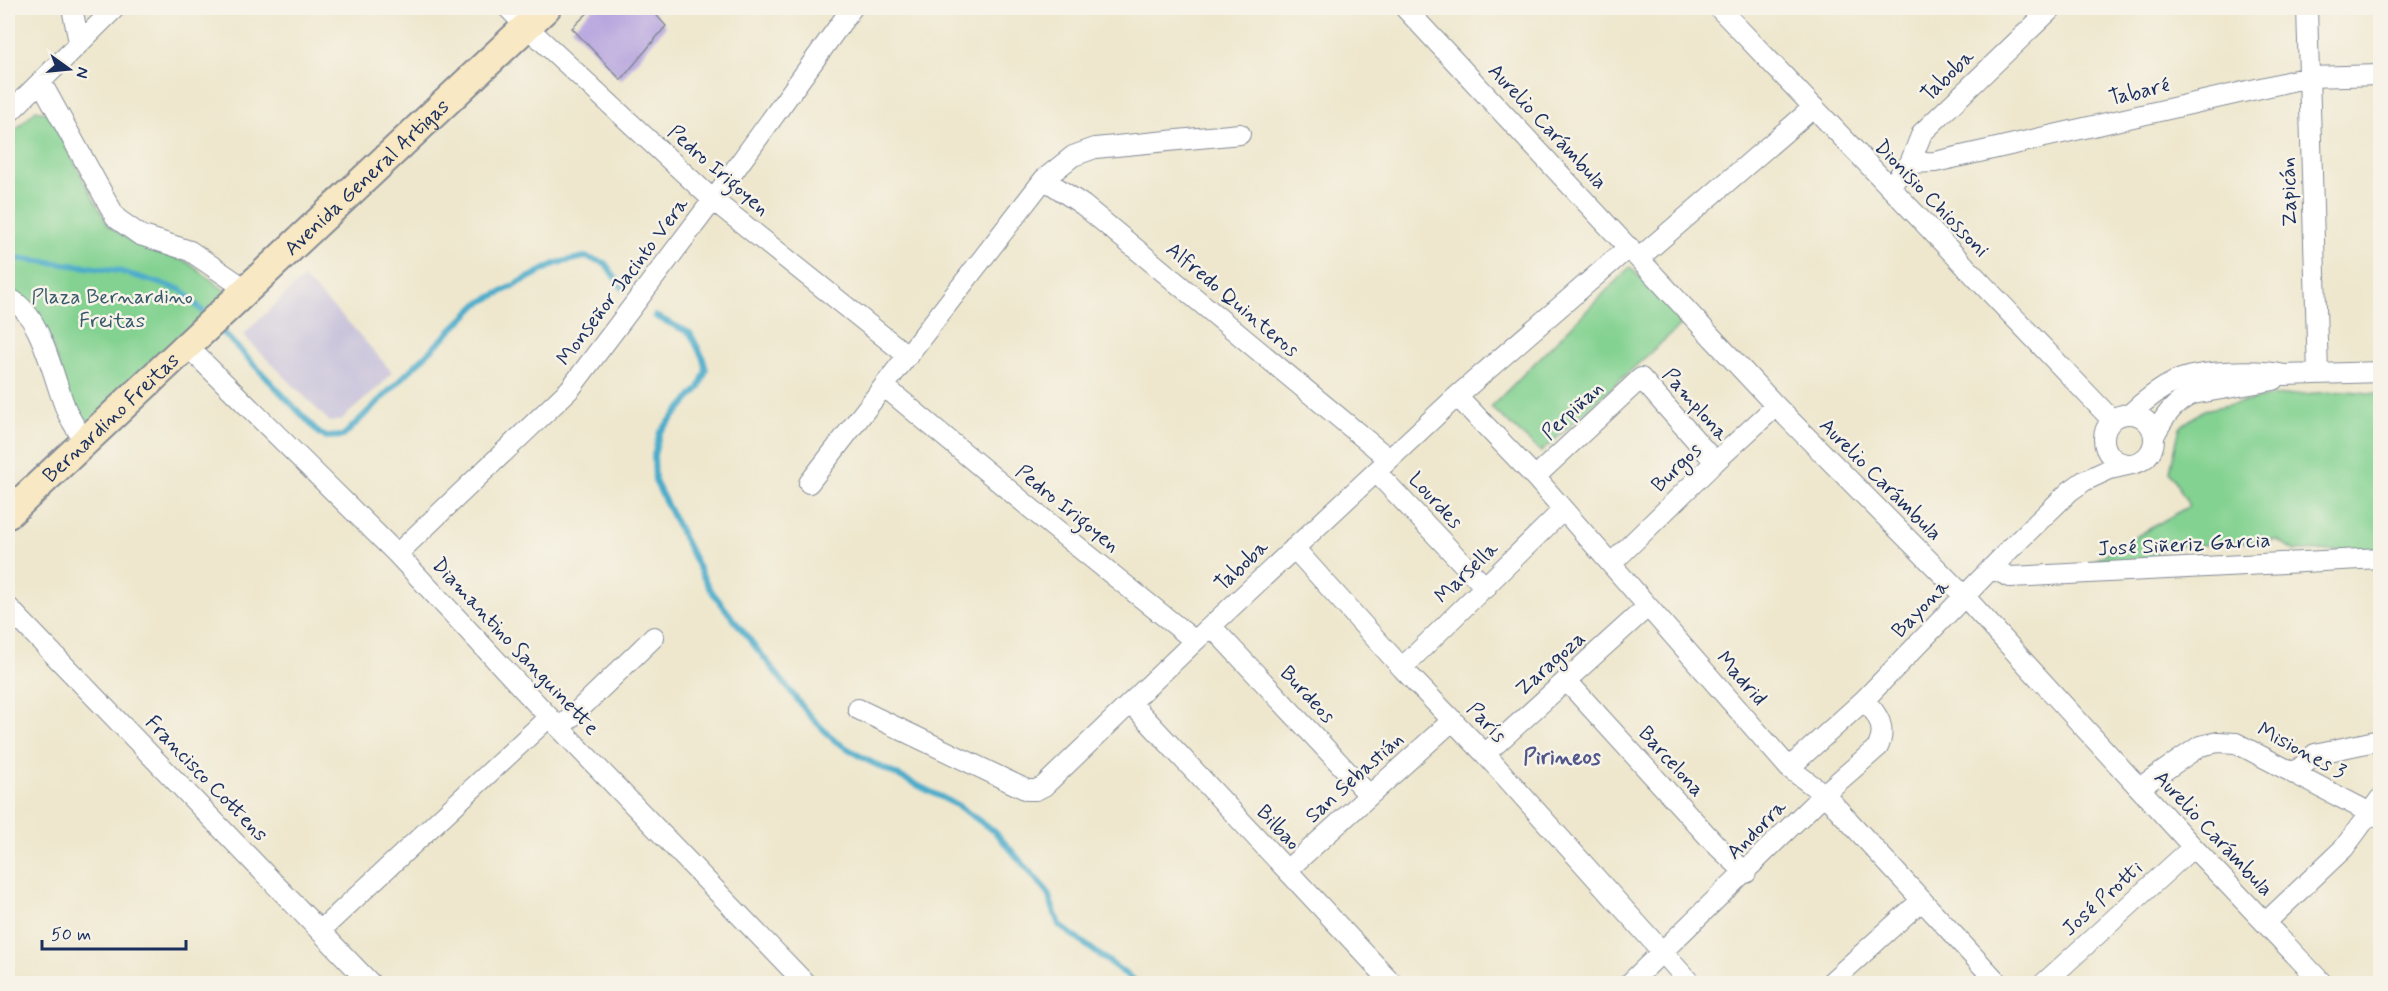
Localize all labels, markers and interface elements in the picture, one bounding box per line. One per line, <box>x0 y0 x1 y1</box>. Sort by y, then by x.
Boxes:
north arrow <box>39 39 99 99</box>
street label: Taboba <box>1915 43 1981 108</box>
street label: Aurelio Carámbula <box>1481 58 1613 196</box>
text: N <box>71 65 94 80</box>
street label: Tabaré <box>2106 71 2172 113</box>
street label: Avenida General Artigas <box>278 93 456 262</box>
street label: Pedro Irigoyen <box>660 119 775 224</box>
street label: Dionisio Chiossoni <box>1868 134 1995 264</box>
street label: Zapicán <box>2274 157 2304 227</box>
street label: Monseñor Jacinto Vera <box>550 191 696 371</box>
street label: Alfredo Quinteros <box>1160 236 1305 364</box>
park label: Plaza Bernardino Freitas <box>31 283 193 335</box>
street label: Bernardino Freitas <box>37 347 186 489</box>
street label: Pamplona <box>1656 362 1735 447</box>
street label: Perpiñan <box>1536 375 1610 447</box>
street label: Aurelio Carámbula <box>1813 412 1948 547</box>
street label: Burgos <box>1645 437 1709 499</box>
street label: Pedro Irigoyen <box>1008 458 1125 561</box>
street label: Lourdes <box>1402 466 1469 535</box>
street label: José Siñeriz Garcia <box>2097 526 2271 564</box>
street label: Taboba <box>1209 533 1275 598</box>
street label: Marsella <box>1429 535 1505 610</box>
street label: Diamantino Sanguinette <box>425 552 605 742</box>
street label: Bayona <box>1886 573 1956 644</box>
street label: Zaragoza <box>1510 625 1592 703</box>
street label: Madrid <box>1710 645 1773 712</box>
street label: Burdeos <box>1273 660 1341 730</box>
street label: París <box>1460 696 1512 749</box>
street label: Francisco Cottens <box>139 709 274 848</box>
street label: Misiones 3 <box>2252 716 2351 786</box>
street label: Barcelona <box>1632 720 1711 803</box>
street label: San Sebastián <box>1299 726 1410 830</box>
district label: Pirineos <box>1523 744 1601 772</box>
street label: Aurelio Carámbula <box>2147 765 2279 903</box>
street label: Andorra <box>1721 793 1793 866</box>
street label: Bilbao <box>1250 799 1307 857</box>
street label: José Protti <box>2056 855 2149 943</box>
scale bar <box>42 913 186 951</box>
text: 50 m <box>51 923 91 947</box>

